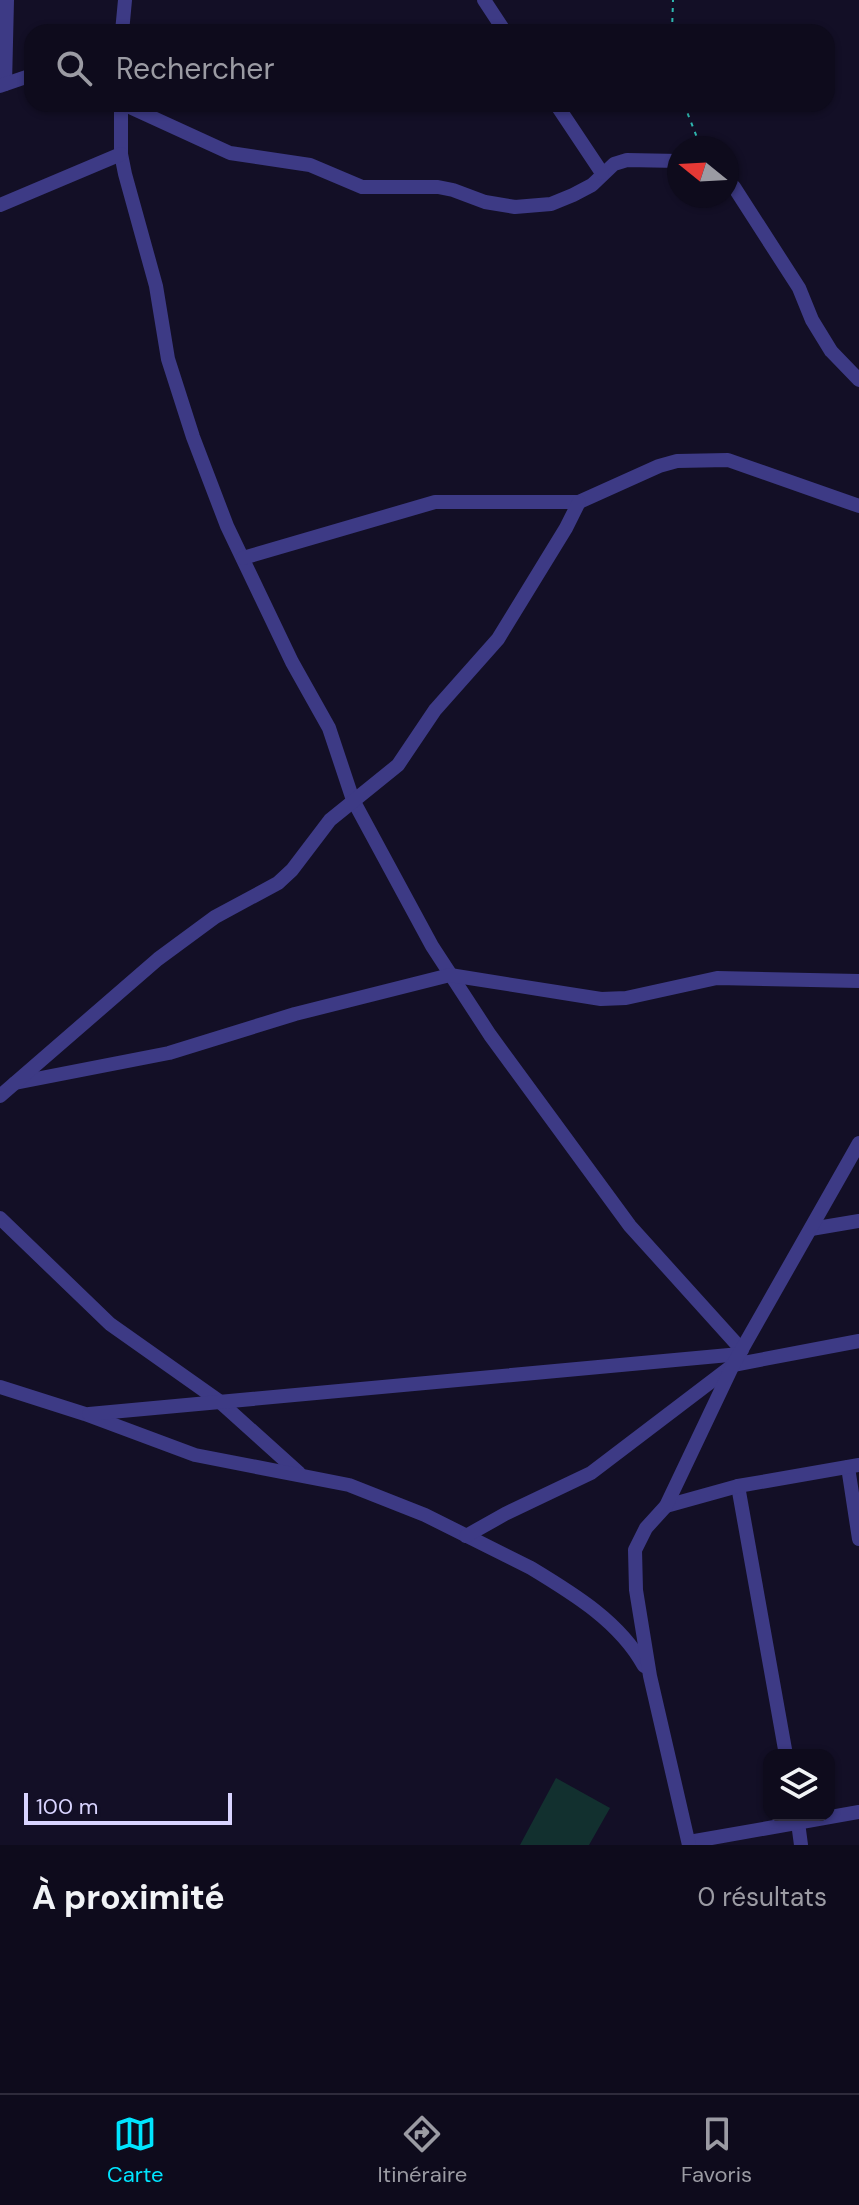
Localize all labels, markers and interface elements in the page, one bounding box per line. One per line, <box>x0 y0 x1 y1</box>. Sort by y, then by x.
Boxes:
search box <box>24 24 835 112</box>
icon: search <box>52 46 96 90</box>
text: Rechercher <box>116 49 275 88</box>
north arrow <box>667 136 739 208</box>
map controls <box>763 1749 835 1821</box>
button: layers <box>763 1749 835 1821</box>
scale bar <box>24 1789 232 1825</box>
text: 100 m <box>36 1792 98 1821</box>
text: À proximité <box>32 1875 225 1920</box>
text: 0 résultats <box>697 1880 827 1914</box>
tab: Carte <box>107 2112 164 2189</box>
tab: Itinéraire <box>377 2112 467 2189</box>
tab: Favoris <box>681 2112 752 2189</box>

